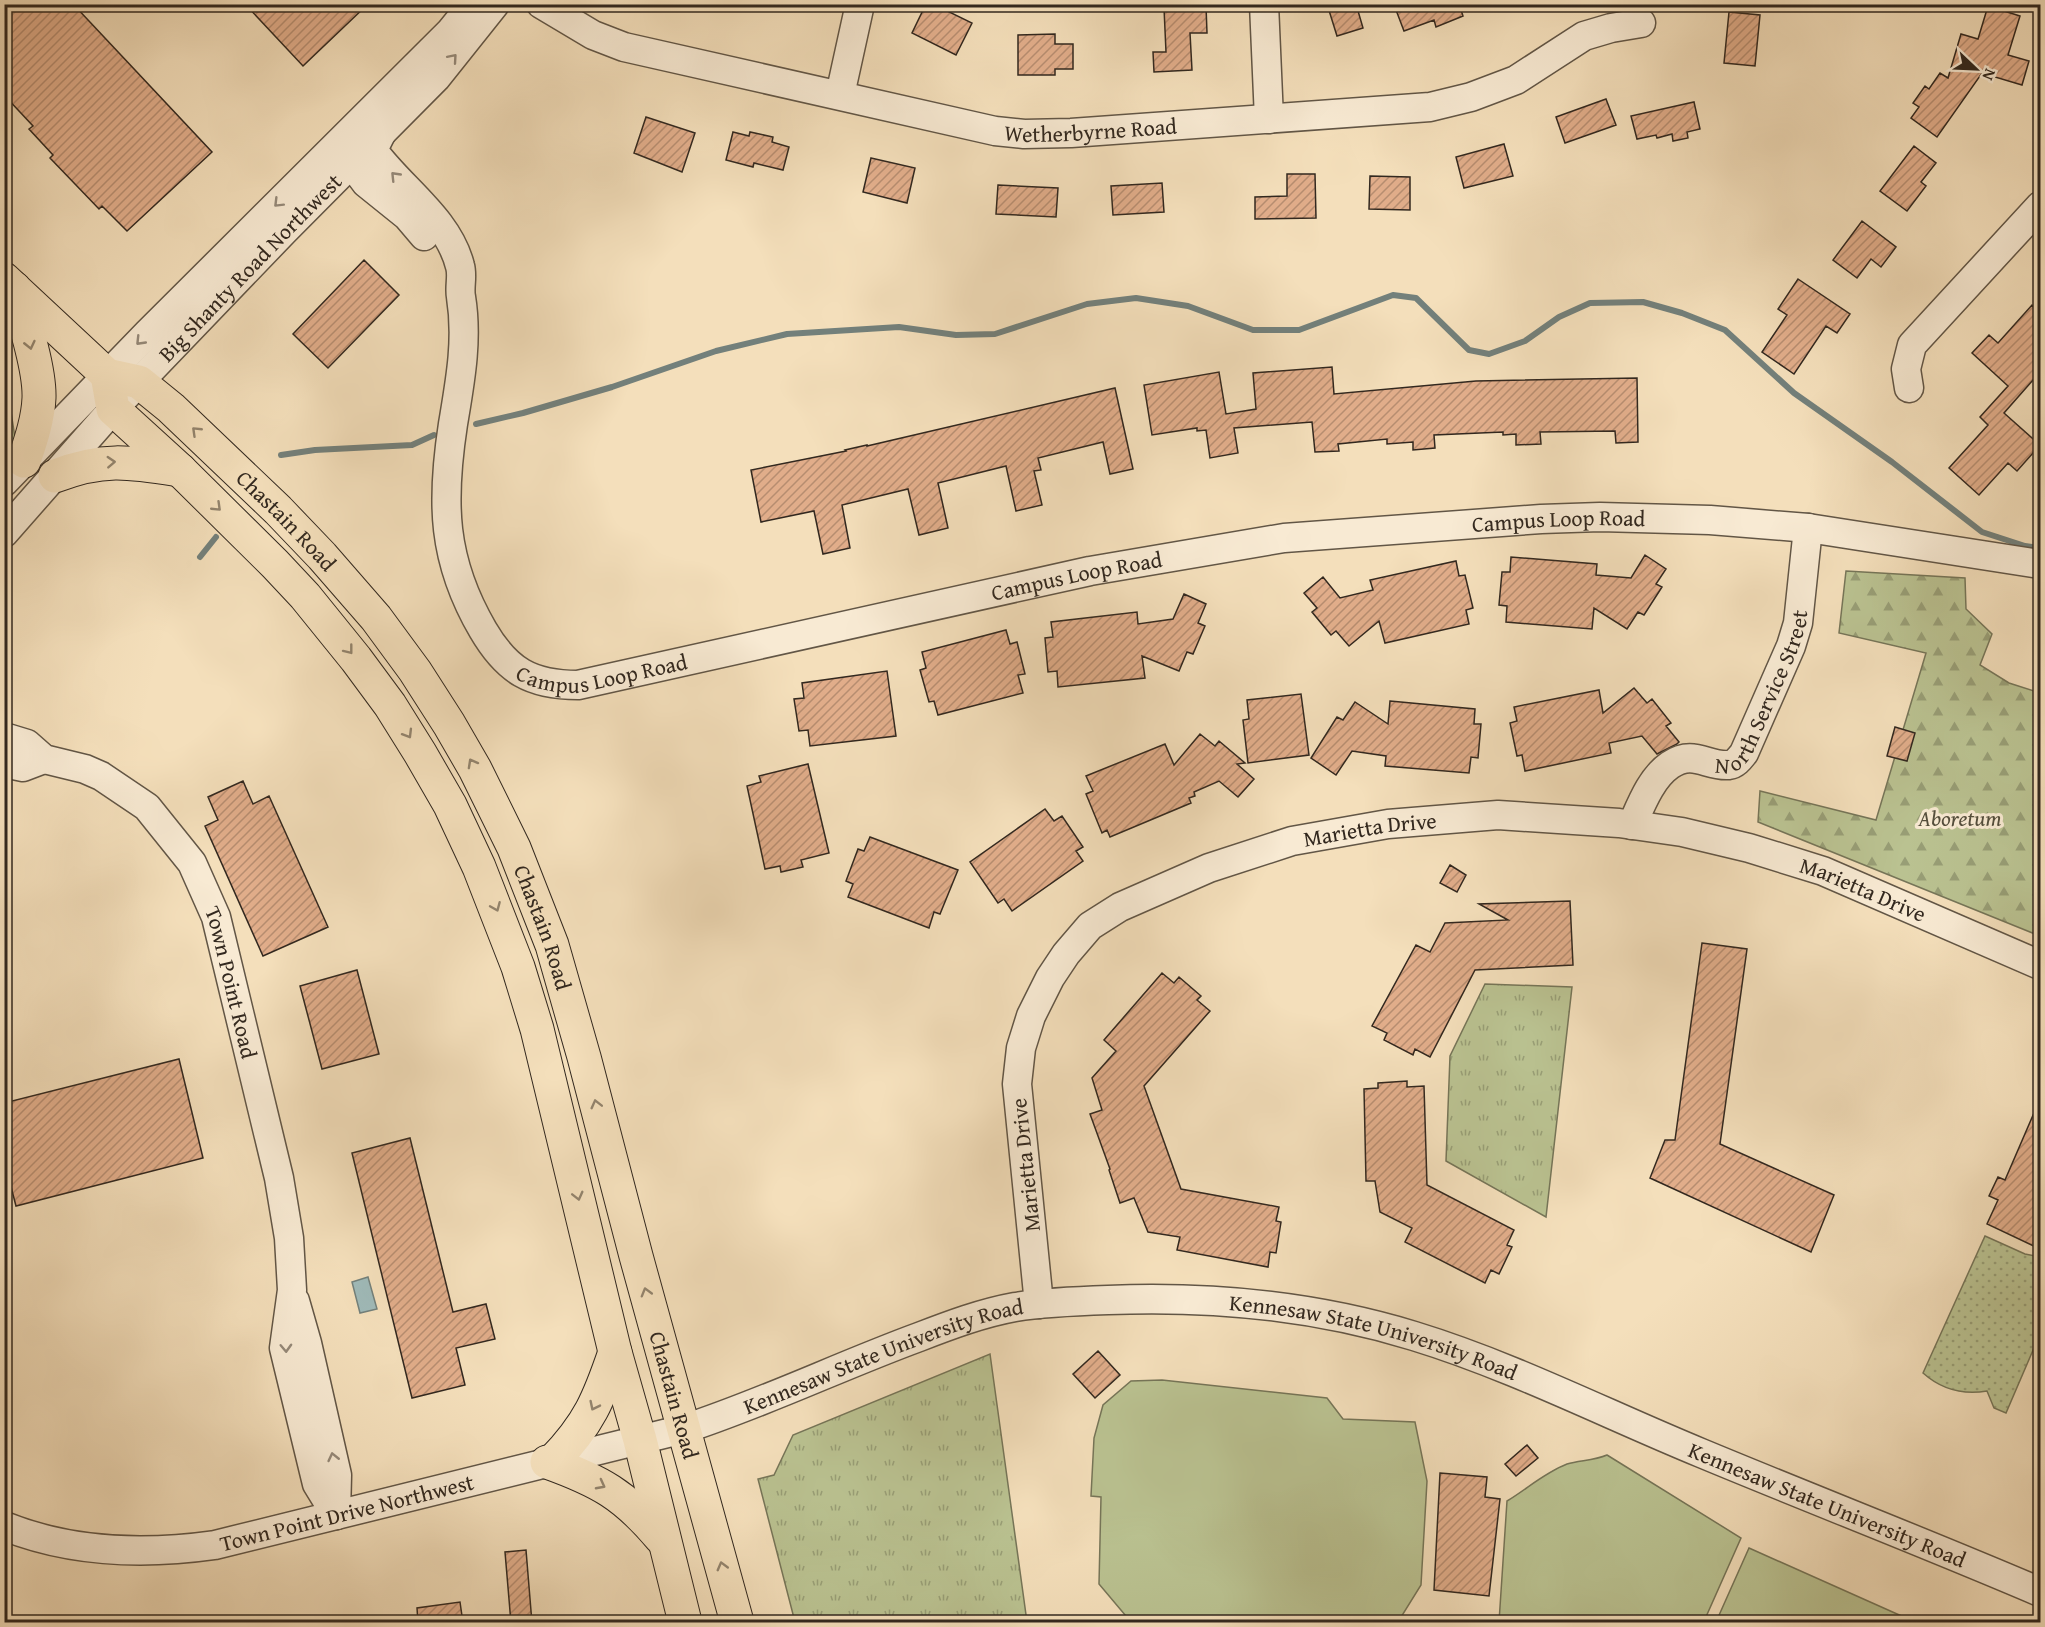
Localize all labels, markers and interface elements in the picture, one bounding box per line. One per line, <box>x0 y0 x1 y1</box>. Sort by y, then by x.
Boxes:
north arrow <box>1946 39 2006 99</box>
one-way arrow <box>446 54 457 65</box>
text: N <box>1977 65 2003 85</box>
street label: Wetherbyrne Road <box>1003 109 1178 150</box>
street label: Big Shanty Road Northwest <box>151 166 349 369</box>
one-way arrow <box>391 172 402 183</box>
one-way arrow <box>275 196 286 207</box>
one-way arrow <box>136 334 147 344</box>
one-way arrow <box>22 339 35 349</box>
one-way arrow <box>192 427 202 438</box>
one-way arrow <box>107 456 116 469</box>
street label: Chastain Road <box>229 462 344 578</box>
one-way arrow <box>210 499 221 510</box>
street label: Campus Loop Road <box>1471 501 1646 540</box>
street label: Campus Loop Road <box>988 543 1165 609</box>
street label: North Service Street <box>1714 608 1815 782</box>
one-way arrow <box>342 643 353 654</box>
street label: Campus Loop Road <box>510 645 690 701</box>
one-way arrow <box>401 728 413 738</box>
one-way arrow <box>467 759 479 769</box>
park label: Aboretum <box>1917 802 2002 834</box>
street label: Marietta Drive <box>1301 804 1438 855</box>
street label: Marietta Drive <box>1796 849 1931 930</box>
street label: Chastain Road <box>506 860 580 994</box>
street label: Town Point Road <box>197 901 266 1062</box>
one-way arrow <box>489 901 501 912</box>
street label: Marietta Drive <box>1002 1097 1048 1233</box>
one-way arrow <box>591 1099 604 1109</box>
one-way arrow <box>570 1191 583 1201</box>
street label: Kennesaw State University Road <box>1228 1286 1523 1388</box>
one-way arrow <box>641 1287 653 1298</box>
street label: Kennesaw State University Road <box>738 1290 1026 1422</box>
street label: Chastain Road <box>642 1328 707 1463</box>
one-way arrow <box>279 1344 292 1353</box>
one-way arrow <box>590 1400 602 1411</box>
street label: Kennesaw State University Road <box>1684 1434 1971 1575</box>
one-way arrow <box>328 1452 341 1462</box>
street label: Town Point Drive Northwest <box>216 1466 477 1559</box>
one-way arrow <box>595 1478 605 1489</box>
one-way arrow <box>717 1561 729 1572</box>

